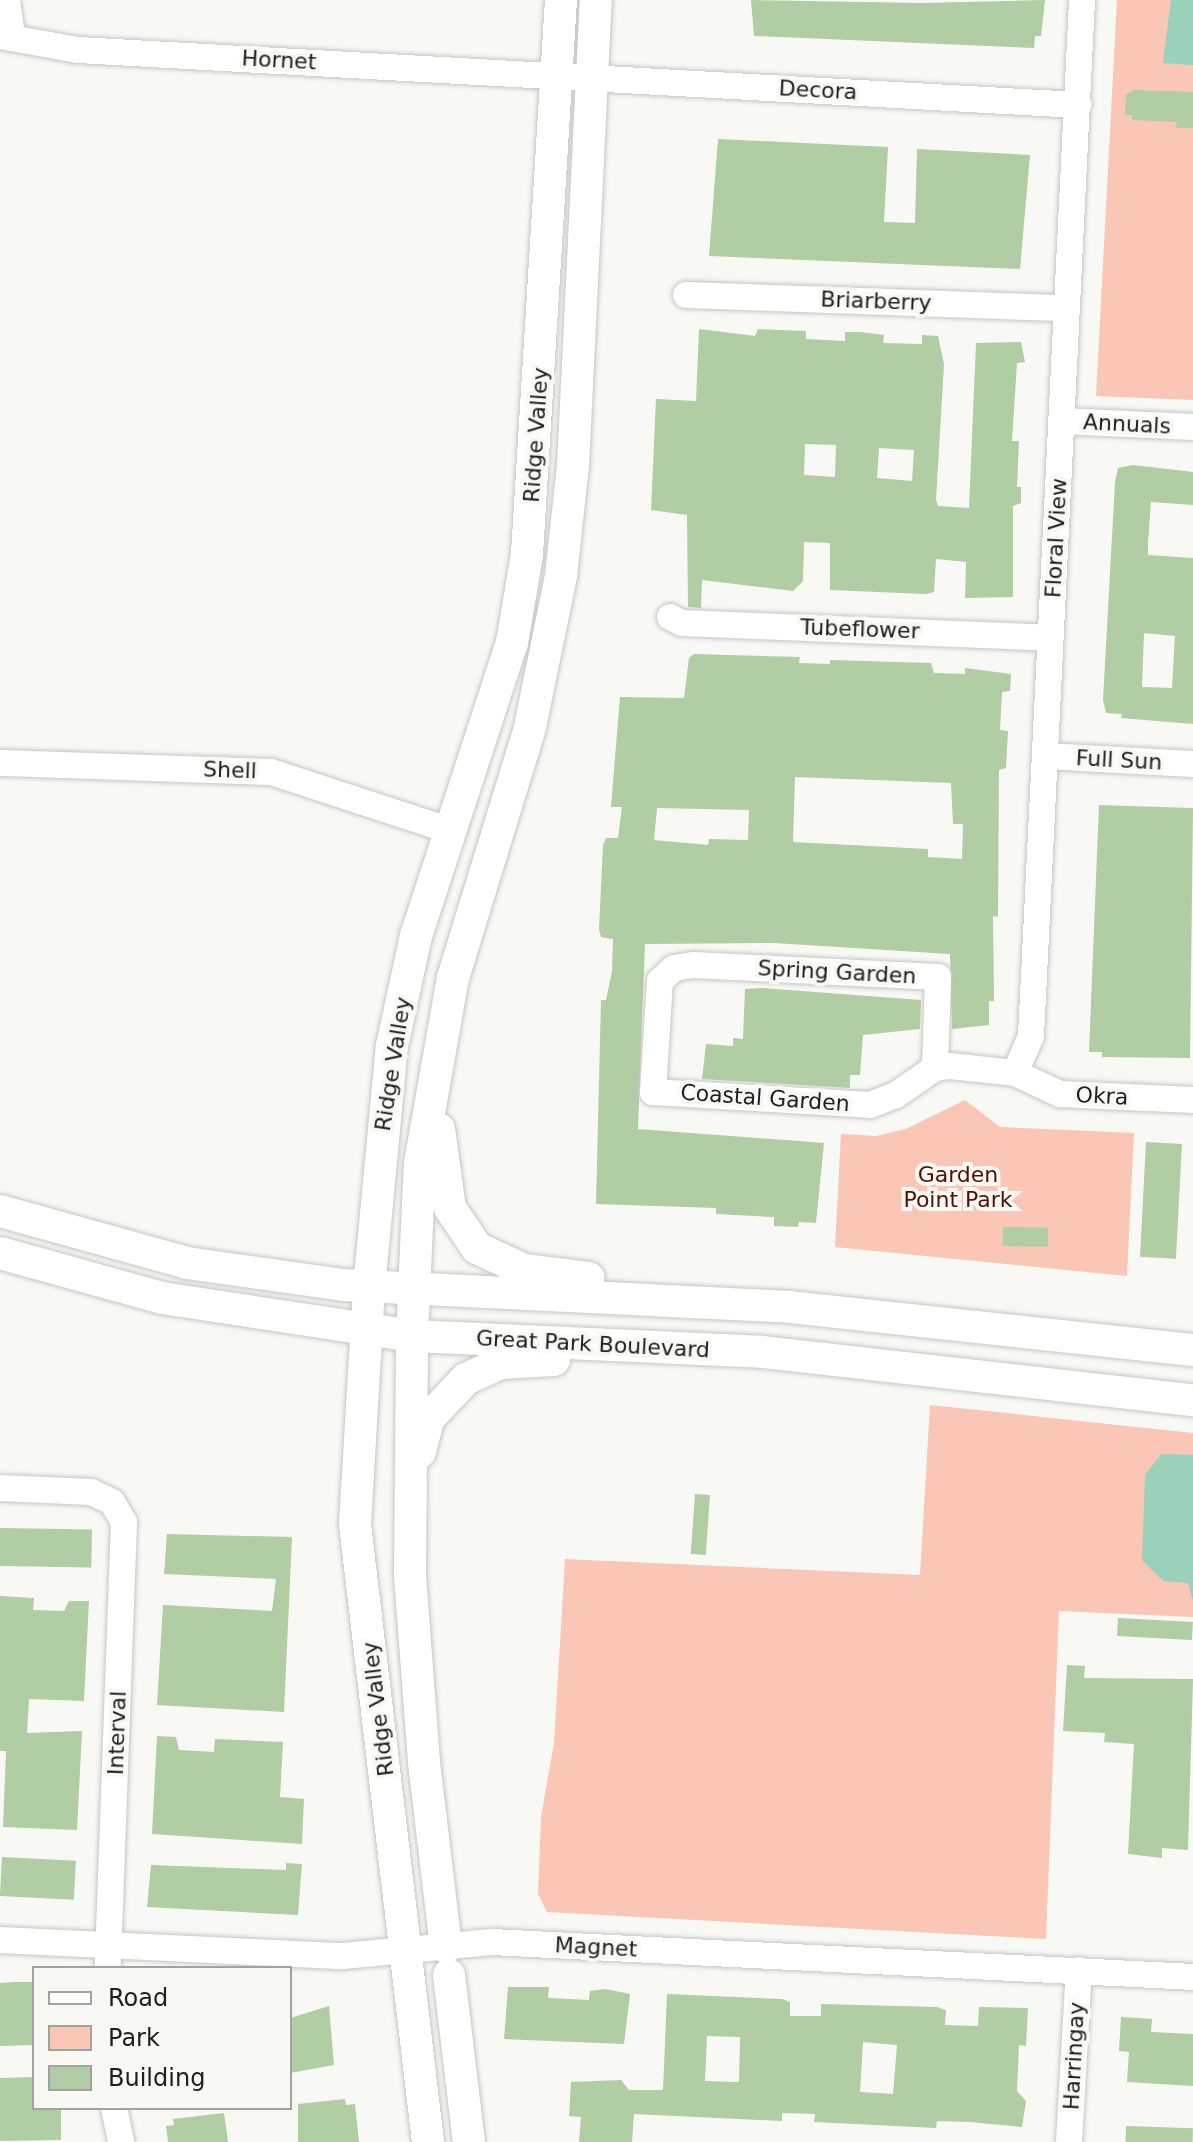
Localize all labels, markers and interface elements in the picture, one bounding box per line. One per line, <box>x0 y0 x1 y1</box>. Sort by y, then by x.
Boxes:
street label: Hornet <box>241 45 317 75</box>
street label: Decora <box>778 75 858 105</box>
street label: Briarberry <box>820 286 932 316</box>
street label: Ridge Valley <box>518 367 554 503</box>
street label: Annuals <box>1082 409 1172 439</box>
street label: Floral View <box>1040 477 1072 599</box>
street label: Tubeflower <box>800 614 920 644</box>
street label: Full Sun <box>1075 745 1163 775</box>
street label: Shell <box>203 756 257 784</box>
street label: Spring Garden <box>757 955 917 989</box>
street label: Ridge Valley <box>369 995 417 1133</box>
street label: Coastal Garden <box>679 1079 851 1117</box>
street label: Okra <box>1075 1081 1129 1111</box>
park label: Garden Point Park <box>903 1161 1013 1212</box>
street label: Great Park Boulevard <box>475 1325 711 1363</box>
street label: Ridge Valley <box>357 1640 399 1778</box>
street label: Interval <box>102 1690 132 1776</box>
street label: Magnet <box>554 1932 638 1962</box>
legend <box>32 1966 292 2110</box>
text: Road <box>108 1984 168 2012</box>
street label: Harringay <box>1058 2001 1090 2111</box>
text: Park <box>108 2024 160 2052</box>
text: Building <box>108 2064 205 2092</box>

